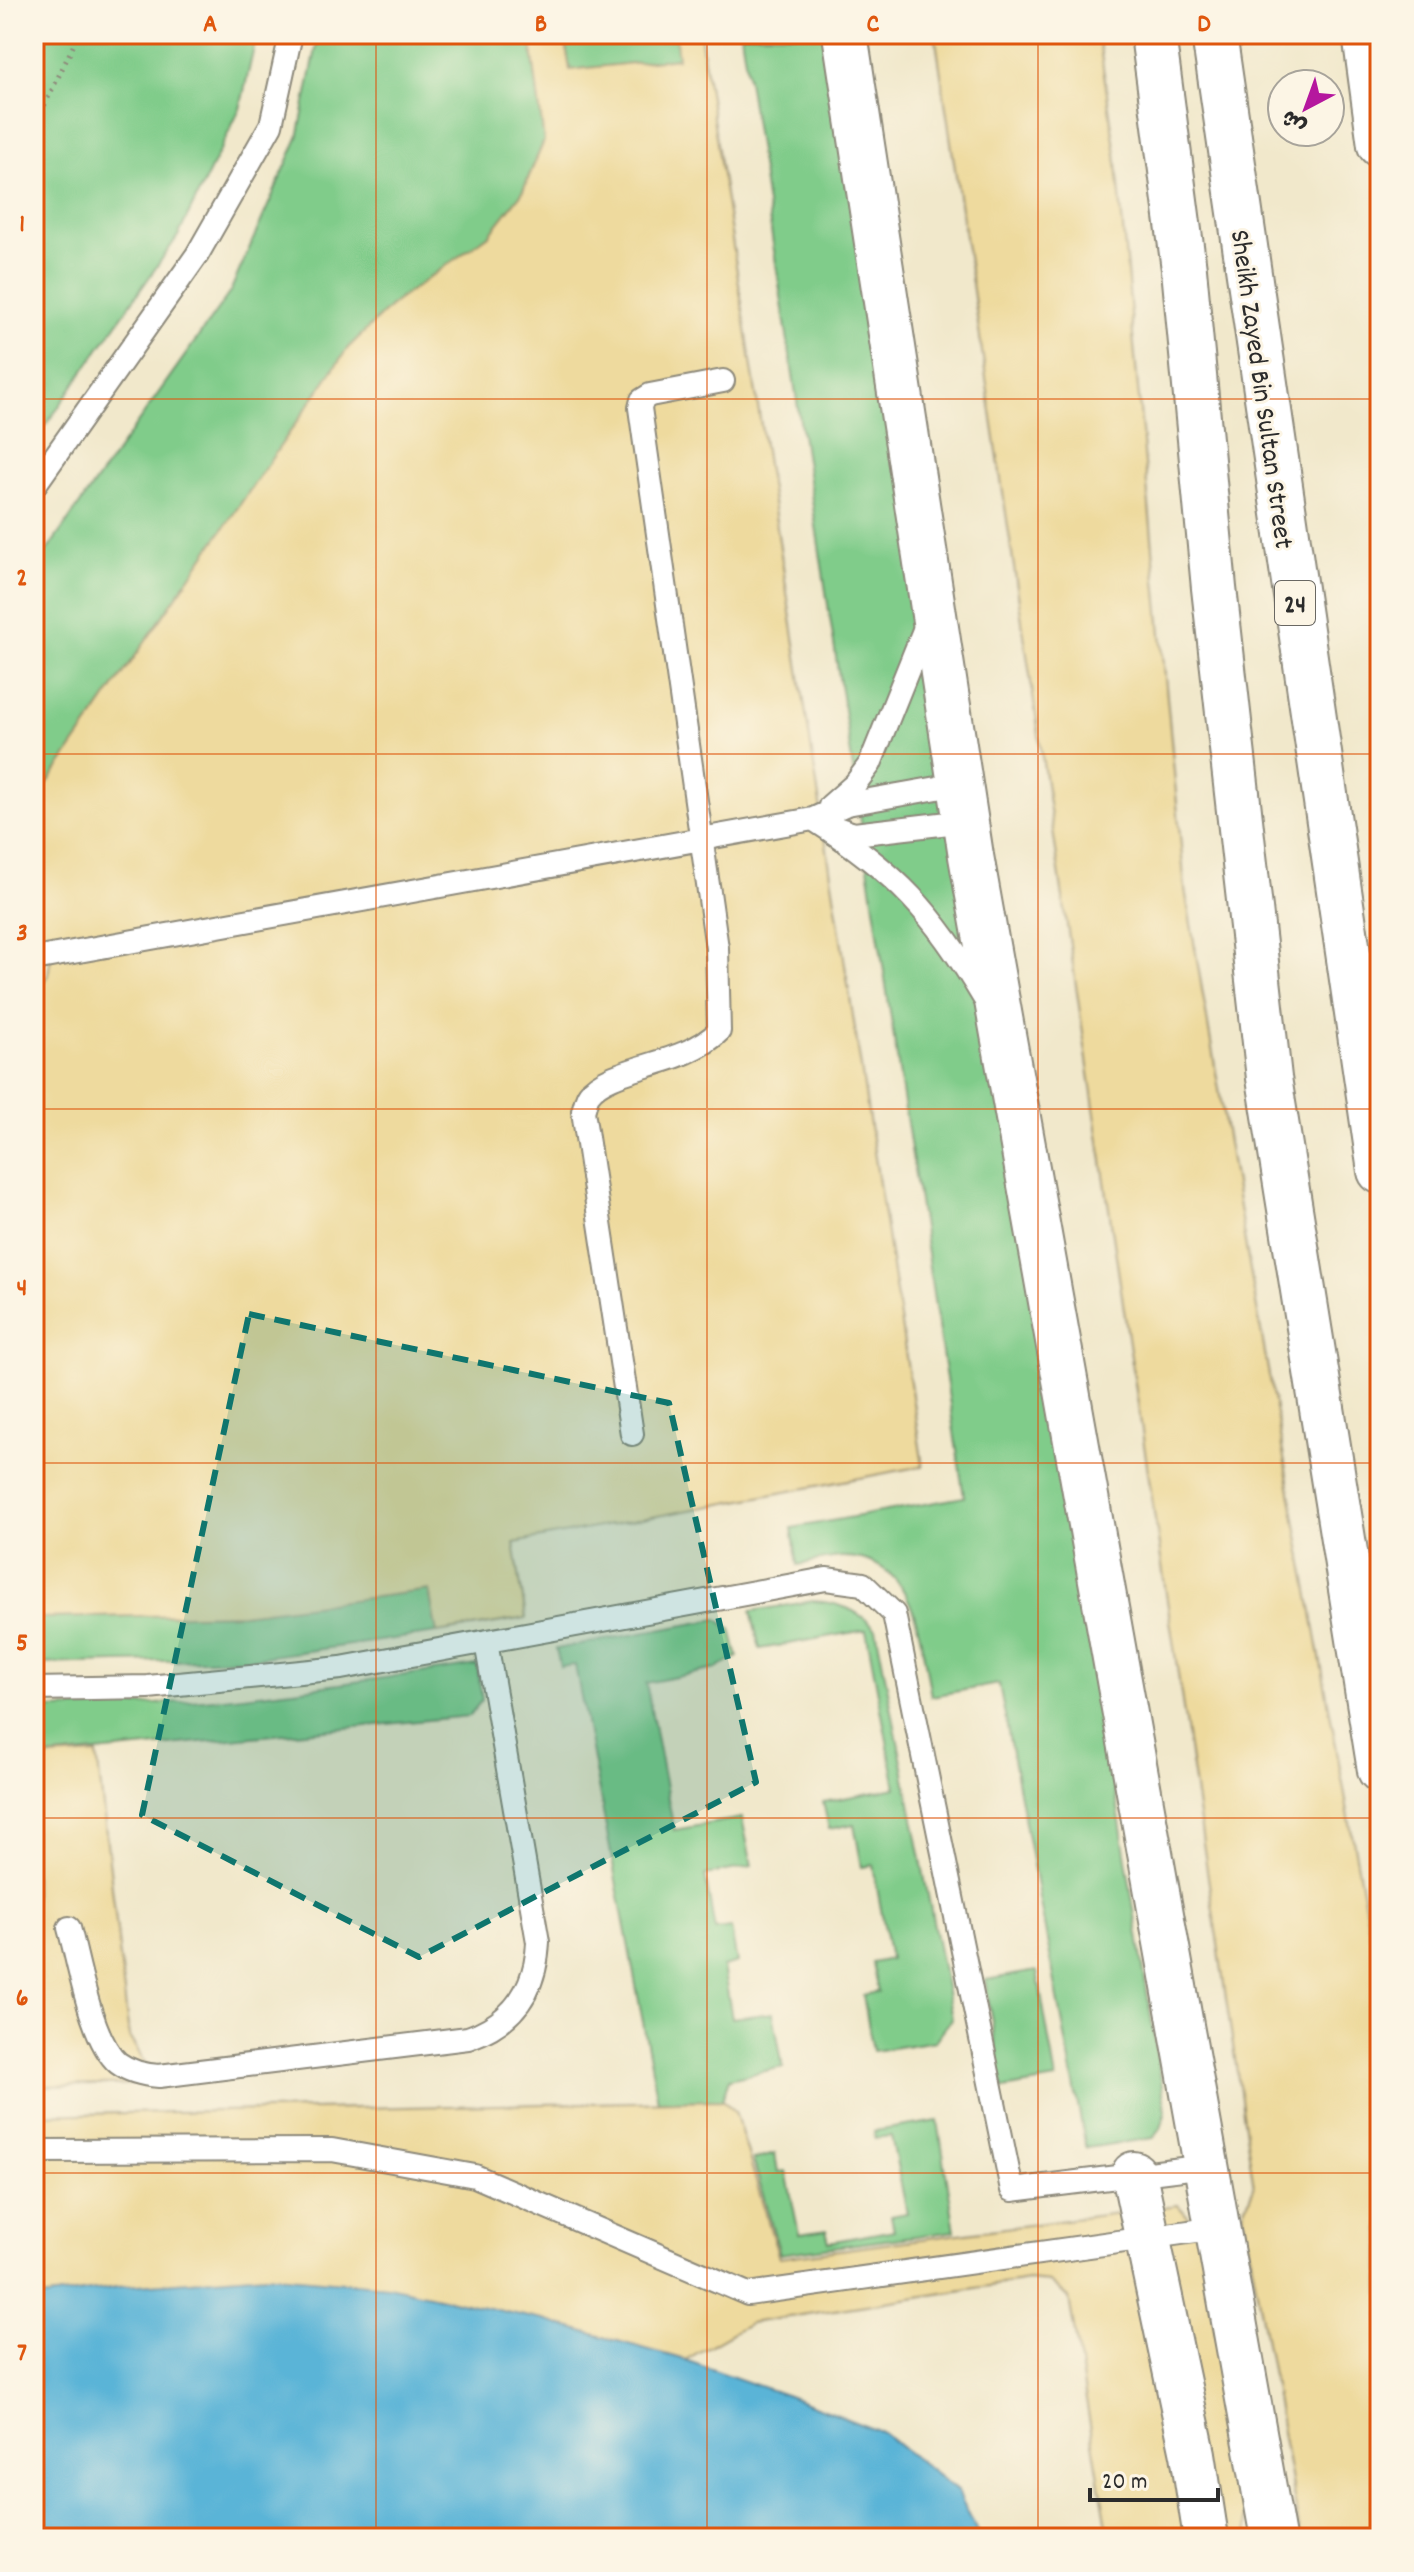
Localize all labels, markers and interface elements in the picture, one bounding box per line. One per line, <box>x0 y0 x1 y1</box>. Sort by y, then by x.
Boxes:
text: A <box>203 7 217 44</box>
text: B <box>535 7 547 44</box>
text: C <box>867 7 880 44</box>
text: D <box>1197 7 1211 44</box>
north arrow <box>1266 68 1346 148</box>
text: ش <box>1276 101 1314 140</box>
text: 1 <box>19 207 25 244</box>
street label: Sheikh Zayed Bin Sultan Street <box>1217 228 1301 552</box>
text: 2 <box>16 561 28 598</box>
road number: 24 <box>1275 581 1315 625</box>
text: 3 <box>16 916 28 953</box>
text: 4 <box>17 1271 27 1308</box>
text: 5 <box>16 1626 28 1663</box>
text: 6 <box>16 1981 28 2018</box>
text: 7 <box>17 2336 27 2373</box>
scale bar <box>1090 2452 1218 2502</box>
text: 20 m <box>1102 2466 1148 2500</box>

